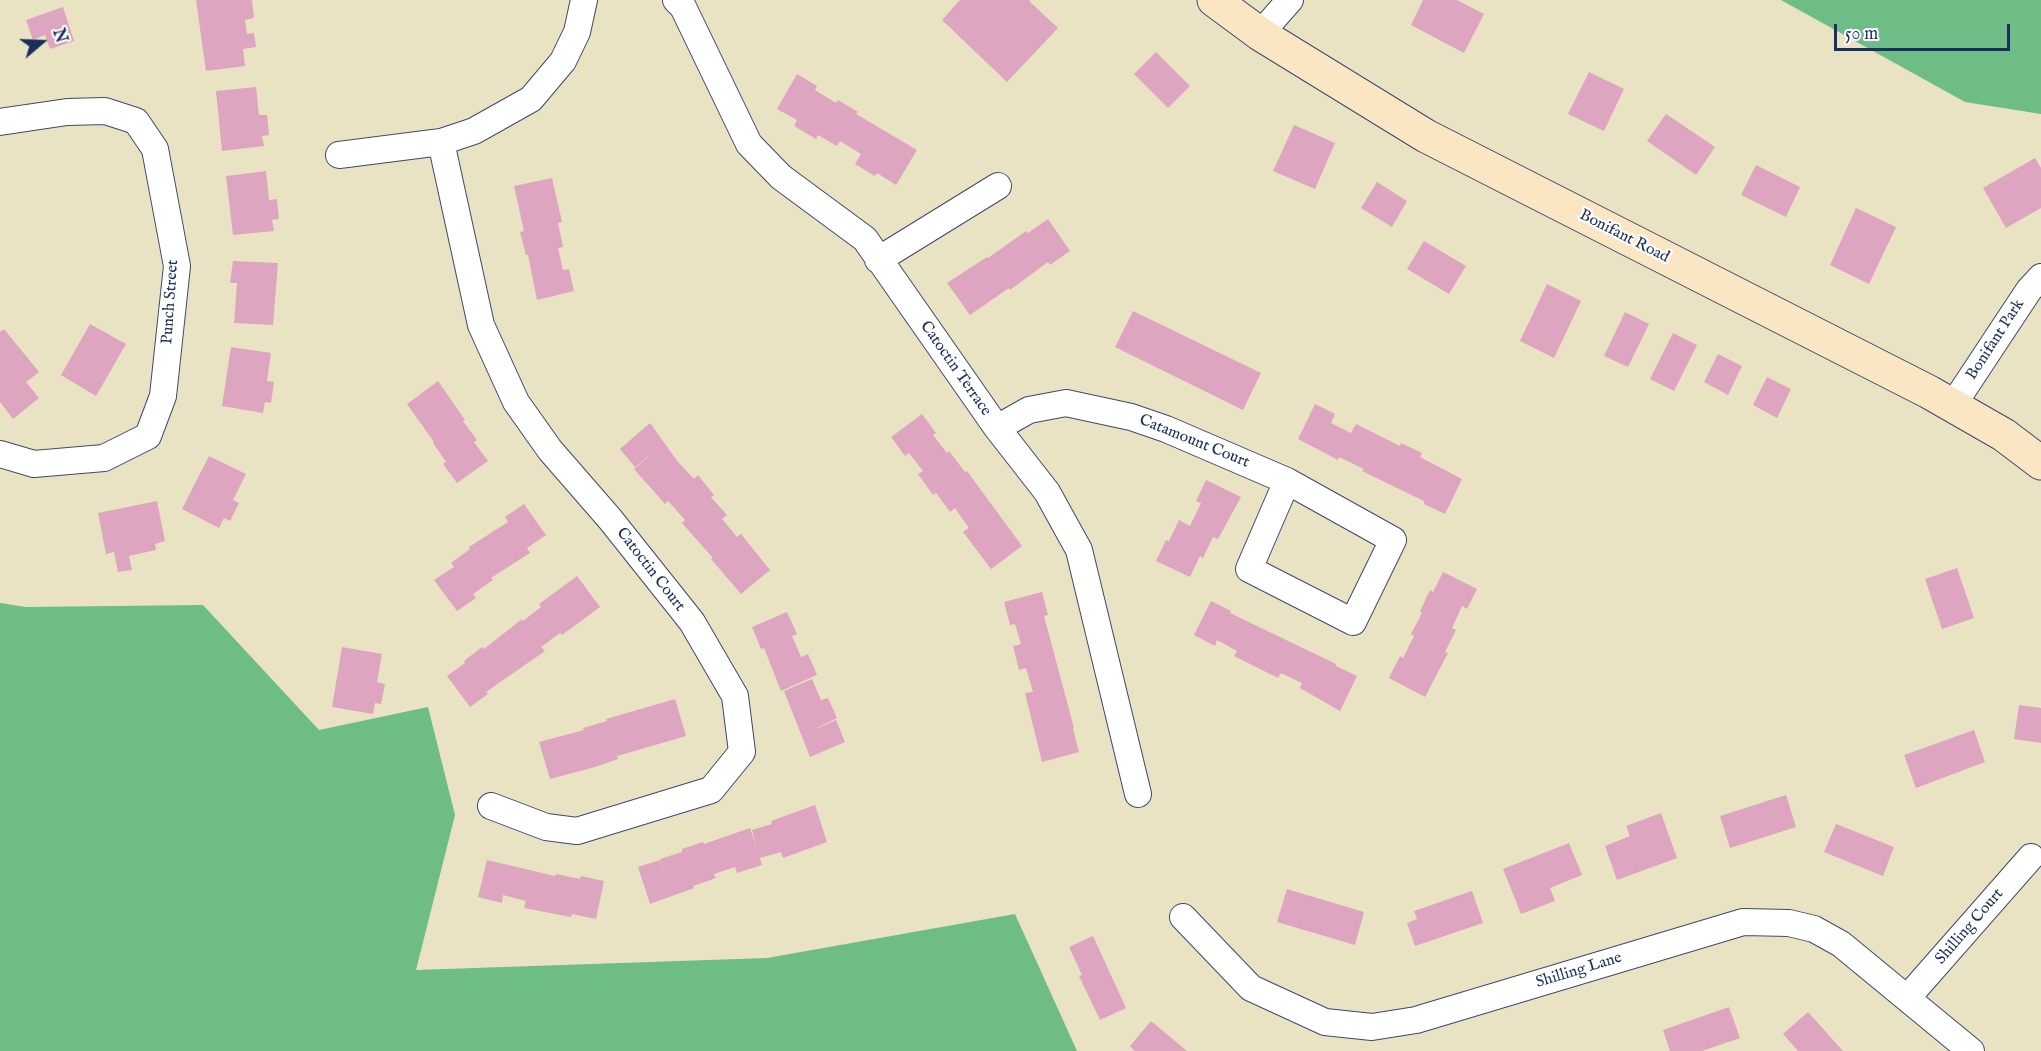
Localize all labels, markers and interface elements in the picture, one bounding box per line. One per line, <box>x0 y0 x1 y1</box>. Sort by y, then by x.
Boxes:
north arrow <box>12 12 72 72</box>
scale bar <box>1837 12 2012 50</box>
text: 50 m <box>1845 23 1878 46</box>
text: N <box>47 26 71 46</box>
street label: Bonifant Road <box>1576 206 1672 268</box>
street label: Punch Street <box>158 259 184 345</box>
street label: Bonifant Park <box>1963 296 2029 384</box>
street label: Catoctin Terrace <box>915 318 995 420</box>
street label: Catamount Court <box>1136 411 1252 473</box>
street label: Catoctin Court <box>611 524 689 616</box>
street label: Shilling Court <box>1932 885 2008 969</box>
street label: Shilling Lane <box>1534 949 1624 993</box>

